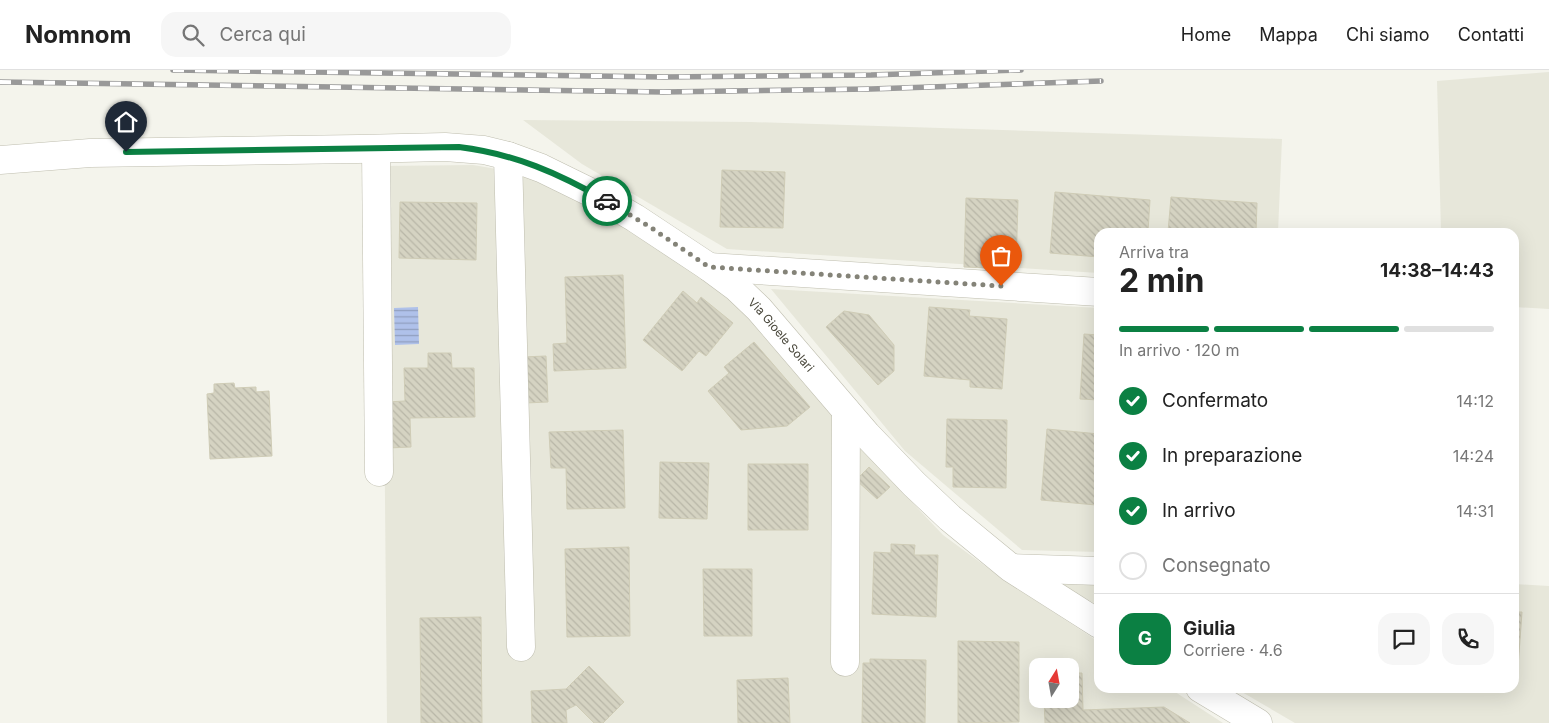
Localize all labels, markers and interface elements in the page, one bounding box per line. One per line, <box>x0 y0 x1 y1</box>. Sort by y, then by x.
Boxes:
search box <box>161 12 511 57</box>
text: Nomnom <box>25 20 131 49</box>
icon: search <box>179 21 207 49</box>
text: Cerca qui <box>219 23 306 46</box>
text: Home <box>1181 24 1231 45</box>
text: Mappa <box>1259 24 1318 45</box>
text: Chi siamo <box>1346 24 1430 45</box>
text: Contatti <box>1458 24 1524 45</box>
pin <box>105 101 147 152</box>
icon: home <box>112 108 140 136</box>
courier <box>582 176 632 226</box>
icon: car <box>593 187 621 215</box>
pin <box>980 235 1022 286</box>
icon: bag <box>987 242 1015 270</box>
text: Arriva tra <box>1119 242 1189 262</box>
text: 14:38–14:43 <box>1380 259 1494 282</box>
text: 2 min <box>1119 261 1205 300</box>
street label: Via Gioele Solari <box>745 295 817 375</box>
text: In arrivo · 120 m <box>1119 340 1239 360</box>
icon: check <box>1119 387 1147 415</box>
text: Confermato <box>1162 389 1268 412</box>
text: 14:12 <box>1456 391 1494 411</box>
icon: check <box>1119 442 1147 470</box>
text: In preparazione <box>1162 444 1302 467</box>
text: 14:24 <box>1453 446 1494 466</box>
icon: check <box>1119 497 1147 525</box>
text: In arrivo <box>1162 499 1236 522</box>
text: 14:31 <box>1456 501 1494 521</box>
text: Consegnato <box>1162 554 1271 577</box>
button: chat <box>1378 613 1430 665</box>
button: phone <box>1442 613 1494 665</box>
text: Giulia <box>1183 617 1236 640</box>
text: G <box>1138 627 1152 650</box>
text: Corriere · 4.6 <box>1183 640 1283 660</box>
north arrow <box>1029 658 1079 708</box>
map controls <box>1029 658 1079 708</box>

